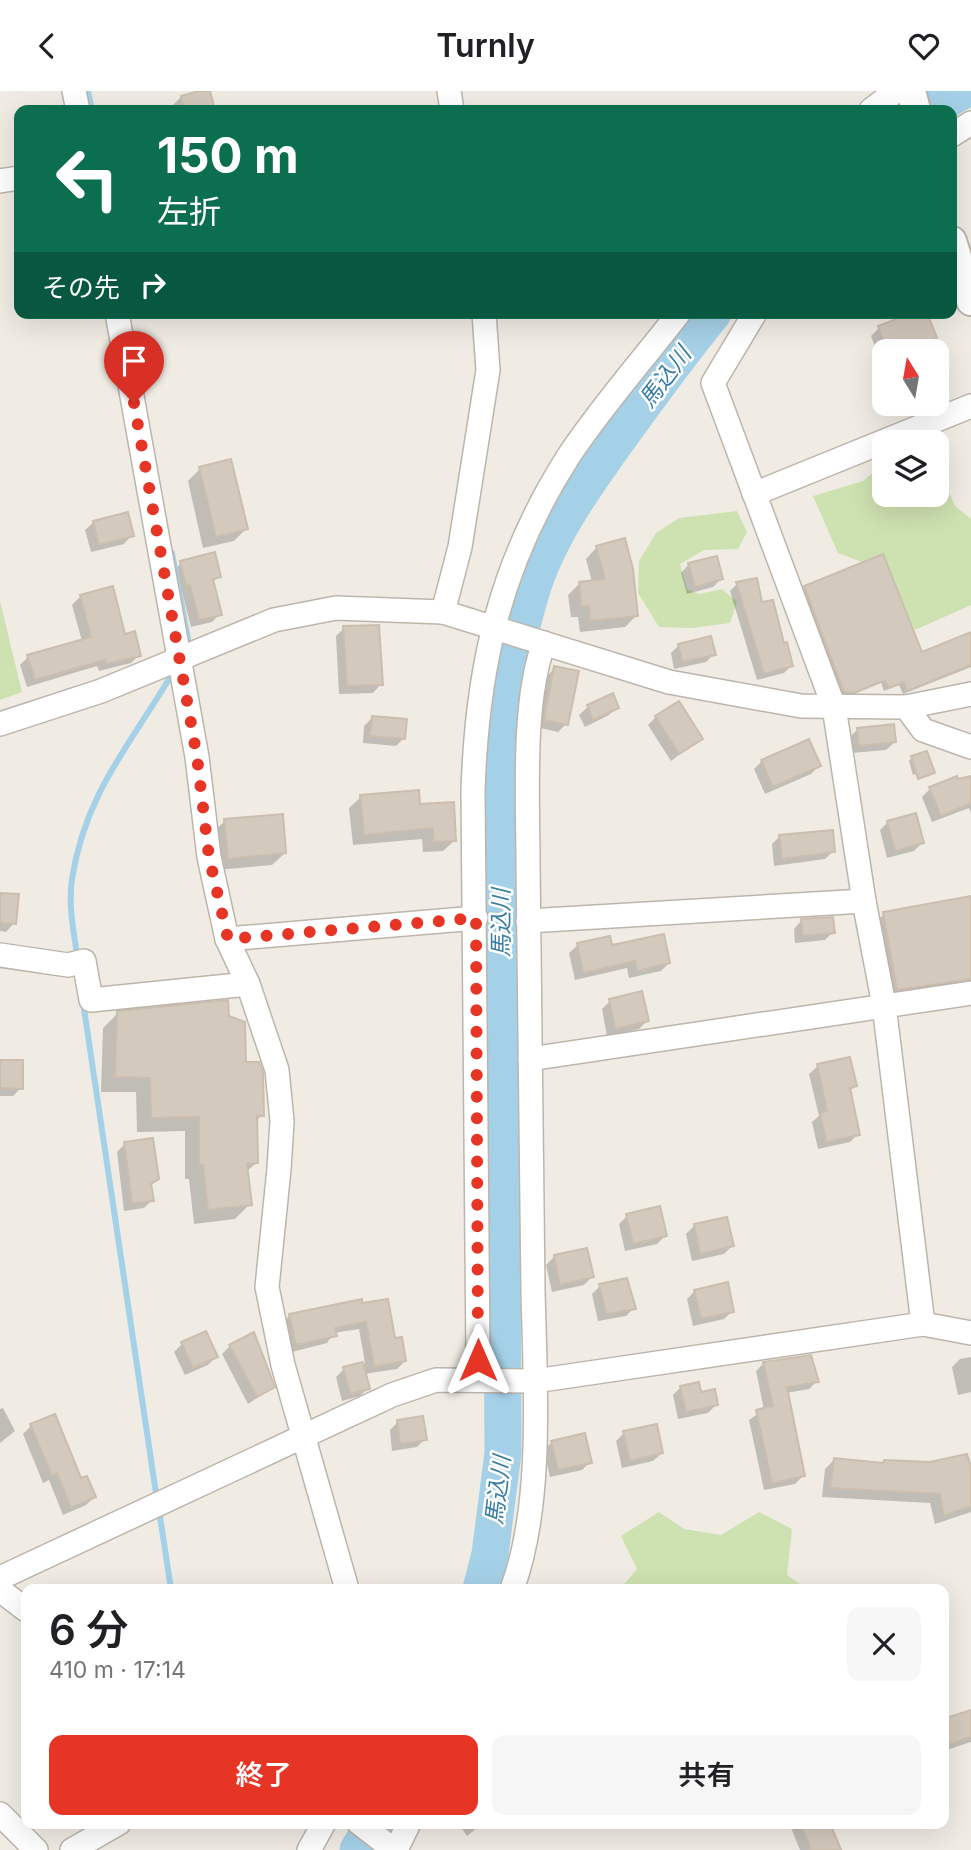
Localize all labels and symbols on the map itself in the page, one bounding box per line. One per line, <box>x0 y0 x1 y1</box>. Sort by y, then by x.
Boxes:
pin <box>104 331 164 403</box>
water label: 馬込川 <box>633 339 699 413</box>
north arrow <box>872 339 948 417</box>
water label: 馬込川 <box>487 886 515 958</box>
position arrow <box>441 1323 515 1397</box>
water label: 馬込川 <box>480 1451 516 1526</box>

